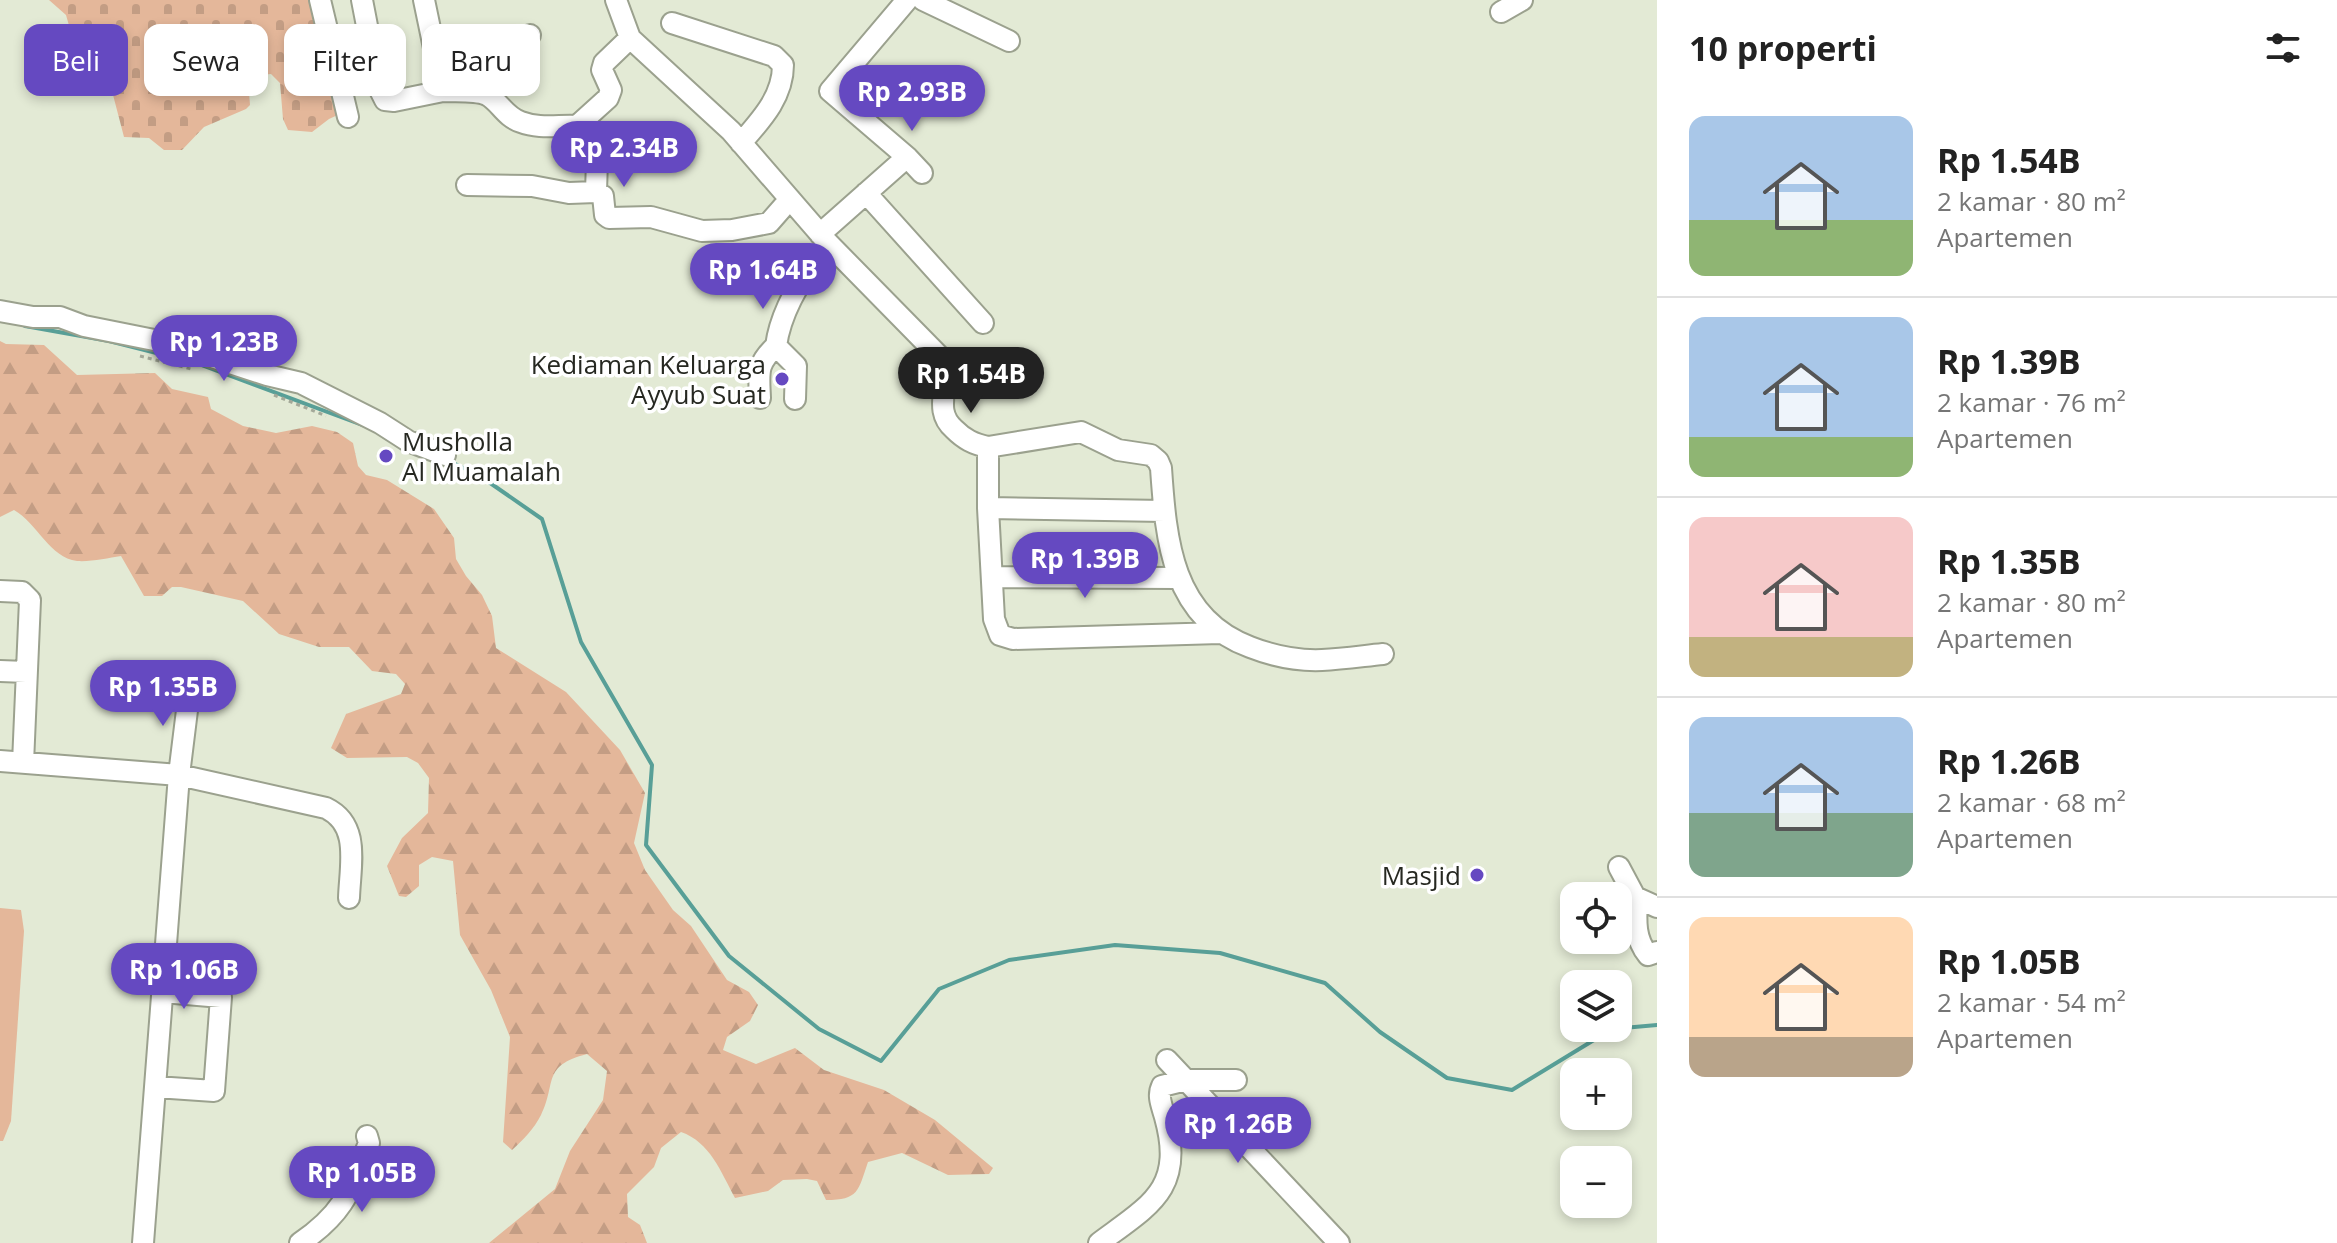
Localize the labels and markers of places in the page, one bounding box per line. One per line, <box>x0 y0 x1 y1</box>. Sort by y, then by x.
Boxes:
pin: Rp 2.93B <box>829 65 995 133</box>
pin: Rp 2.34B <box>541 121 707 189</box>
pin: Rp 1.64B <box>680 243 846 311</box>
pin: Rp 1.23B <box>141 315 307 383</box>
place label: Kediaman Keluarga Ayyub Suat <box>531 346 766 412</box>
pin: Rp 1.54B <box>888 347 1054 415</box>
marker: Kediaman Keluarga Ayyub Suat <box>773 370 791 388</box>
place label: Musholla Al Muamalah <box>402 423 561 489</box>
marker: Musholla Al Muamalah <box>377 447 395 465</box>
pin: Rp 1.39B <box>1002 532 1168 600</box>
pin: Rp 1.35B <box>80 660 246 728</box>
place label: Masjid <box>1382 857 1461 893</box>
marker: Masjid <box>1468 866 1486 884</box>
pin: Rp 1.06B <box>101 943 267 1011</box>
pin: Rp 1.26B <box>1155 1097 1321 1165</box>
pin: Rp 1.05B <box>279 1146 445 1214</box>

